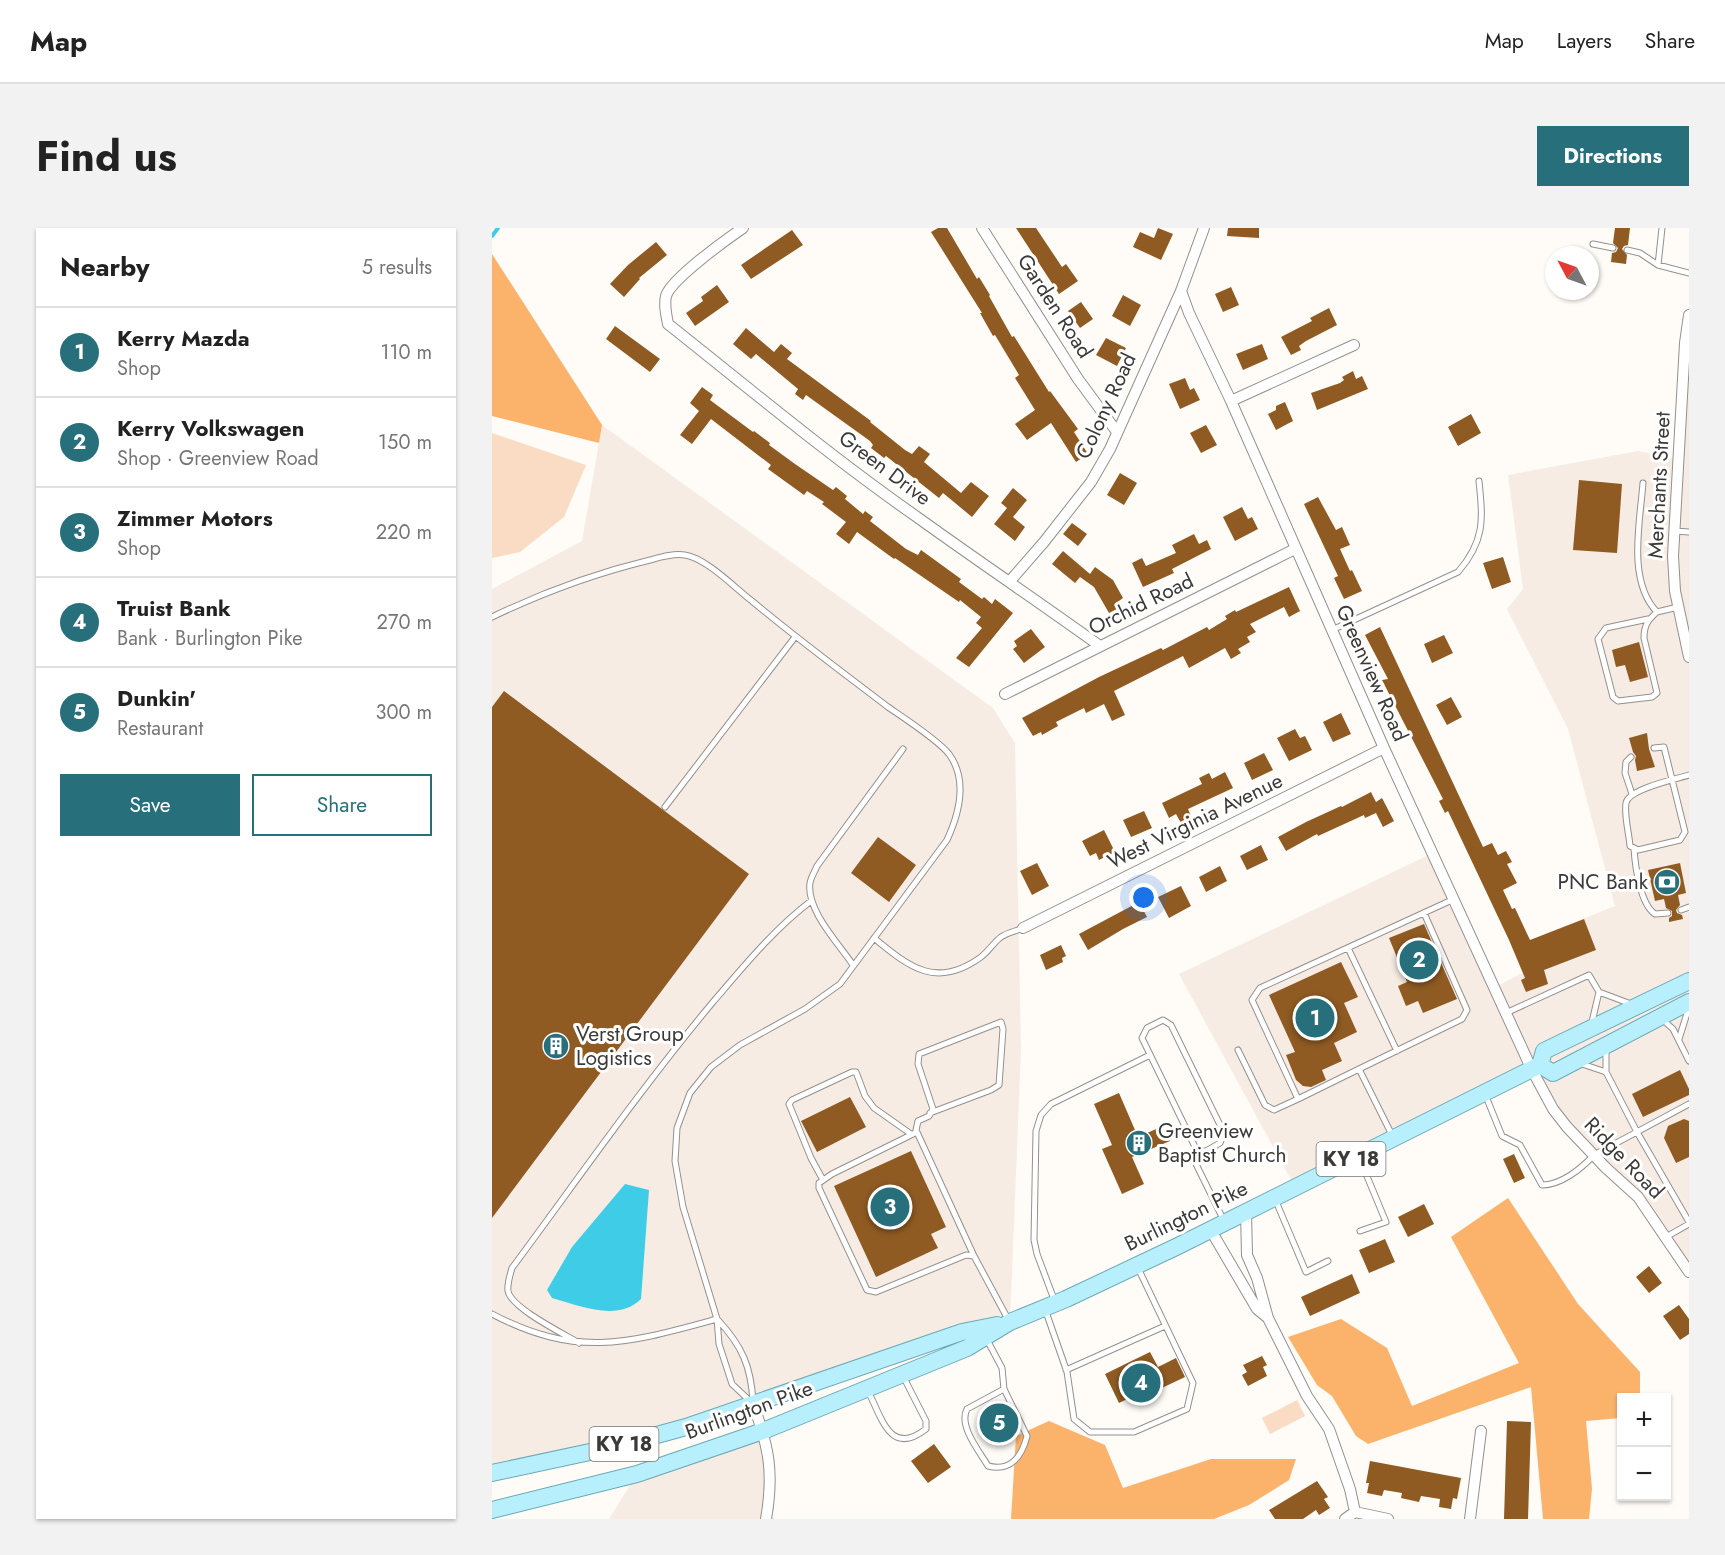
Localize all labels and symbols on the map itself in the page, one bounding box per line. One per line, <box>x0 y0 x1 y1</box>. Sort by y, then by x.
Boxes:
north arrow <box>1545 246 1599 300</box>
street label: Garden Road <box>1010 248 1100 364</box>
street label: Colony Road <box>1068 348 1144 464</box>
street label: Merchants Street <box>1640 411 1678 559</box>
street label: Green Drive <box>833 423 938 513</box>
street label: Orchid Road <box>1083 566 1199 642</box>
street label: Greenview Road <box>1328 600 1416 746</box>
street label: West Virginia Avenue <box>1102 765 1288 876</box>
place label: PNC Bank <box>1557 867 1649 897</box>
bank icon: PNC Bank <box>1652 867 1682 897</box>
your location <box>1129 883 1158 912</box>
pin: 2 <box>1400 938 1438 982</box>
pin: 1 <box>1296 996 1334 1040</box>
place label: Verst Group Logistics <box>576 1019 684 1073</box>
building icon: Verst Group Logistics <box>541 1031 571 1061</box>
street label: Ridge Road <box>1577 1110 1671 1206</box>
place label: Greenview Baptist Church <box>1158 1116 1286 1170</box>
building icon: Greenview Baptist Church <box>1124 1128 1154 1158</box>
road number: KY 18 <box>1316 1142 1386 1176</box>
street label: Burlington Pike <box>1119 1173 1253 1259</box>
pin: 3 <box>870 1184 910 1230</box>
pin: 4 <box>1122 1360 1160 1406</box>
street label: Burlington Pike <box>681 1373 817 1447</box>
pin: 5 <box>980 1400 1018 1446</box>
road number: KY 18 <box>590 1427 658 1461</box>

